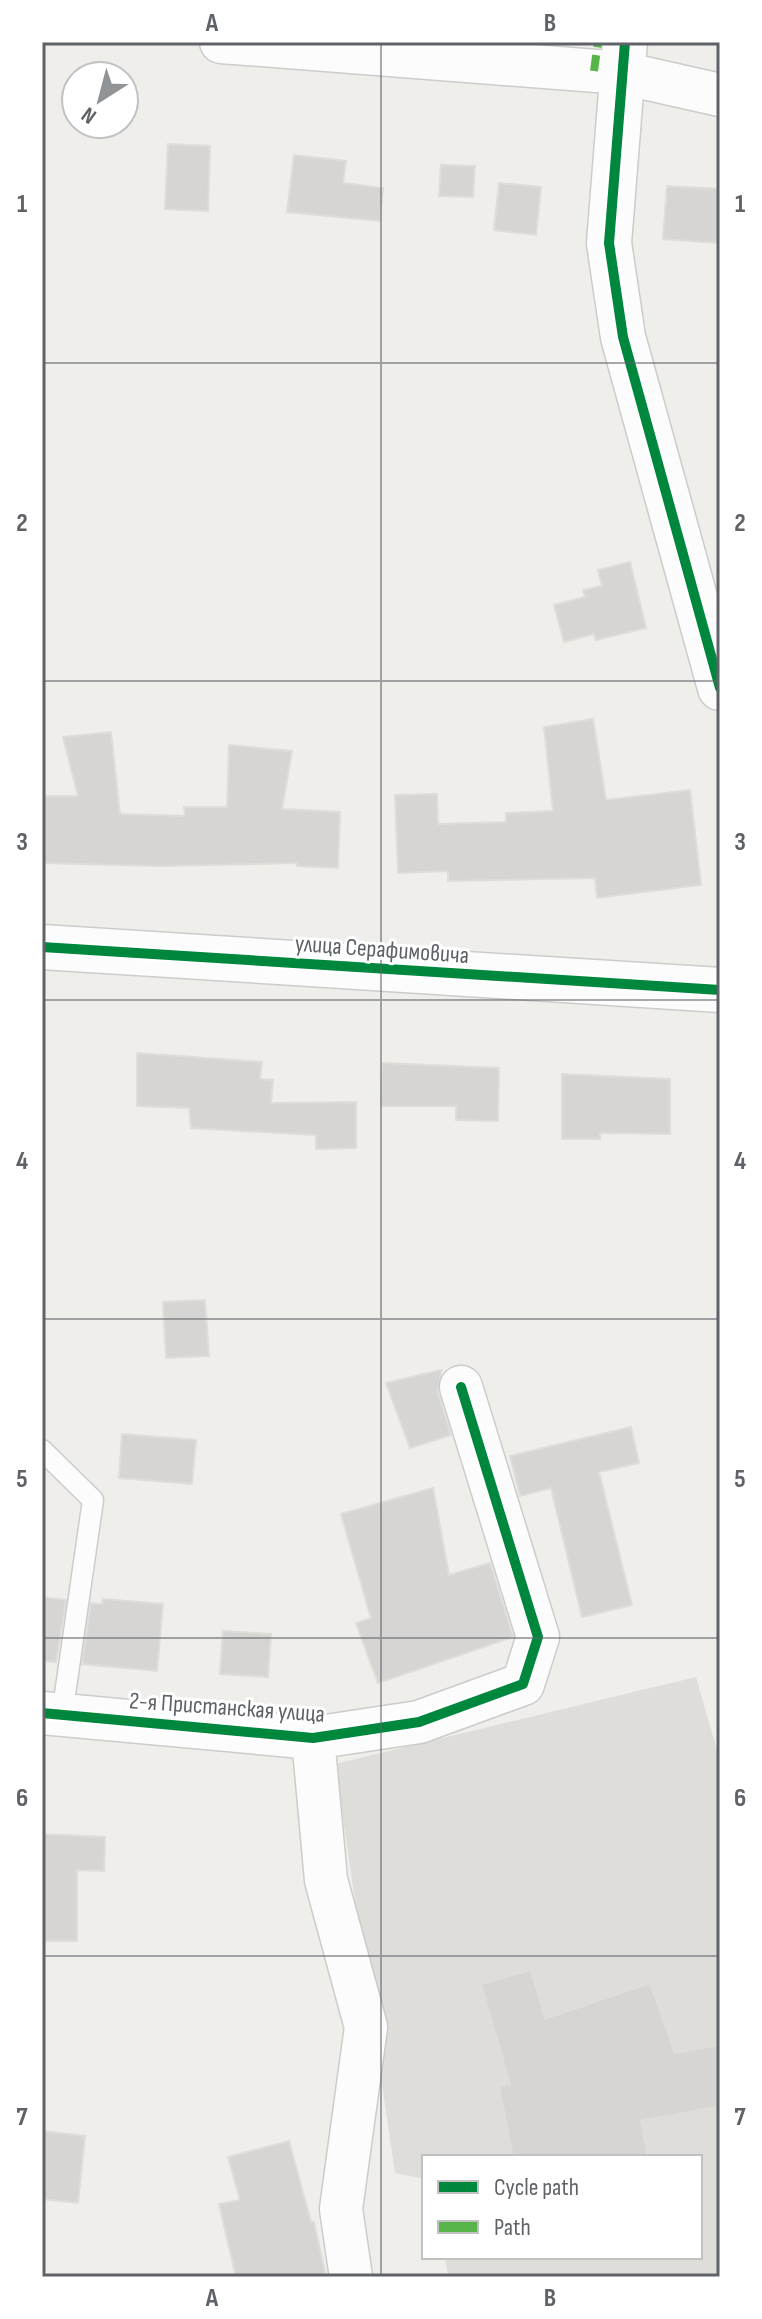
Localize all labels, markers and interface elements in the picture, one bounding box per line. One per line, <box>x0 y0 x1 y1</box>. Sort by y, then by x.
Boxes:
text: A <box>205 8 219 39</box>
text: B <box>544 8 556 39</box>
north arrow <box>60 60 140 140</box>
text: N <box>76 101 102 129</box>
text: 1 <box>17 189 27 220</box>
text: 1 <box>735 189 745 220</box>
text: 2 <box>16 508 28 539</box>
text: 2 <box>734 508 746 539</box>
text: 3 <box>16 827 28 858</box>
text: 3 <box>734 827 746 858</box>
street label: улица Серафимовича <box>294 929 470 970</box>
text: 4 <box>16 1146 28 1177</box>
text: 4 <box>734 1146 746 1177</box>
text: 5 <box>16 1464 28 1495</box>
text: 5 <box>734 1464 746 1495</box>
street label: 2-я Пристанская улица <box>128 1686 326 1729</box>
text: 6 <box>16 1783 28 1814</box>
text: 6 <box>734 1783 746 1814</box>
text: 7 <box>16 2102 28 2133</box>
text: 7 <box>734 2102 746 2133</box>
legend <box>422 2155 702 2259</box>
text: Cycle path <box>494 2173 579 2202</box>
text: Path <box>494 2213 531 2242</box>
text: A <box>205 2283 219 2314</box>
text: B <box>544 2283 556 2314</box>

